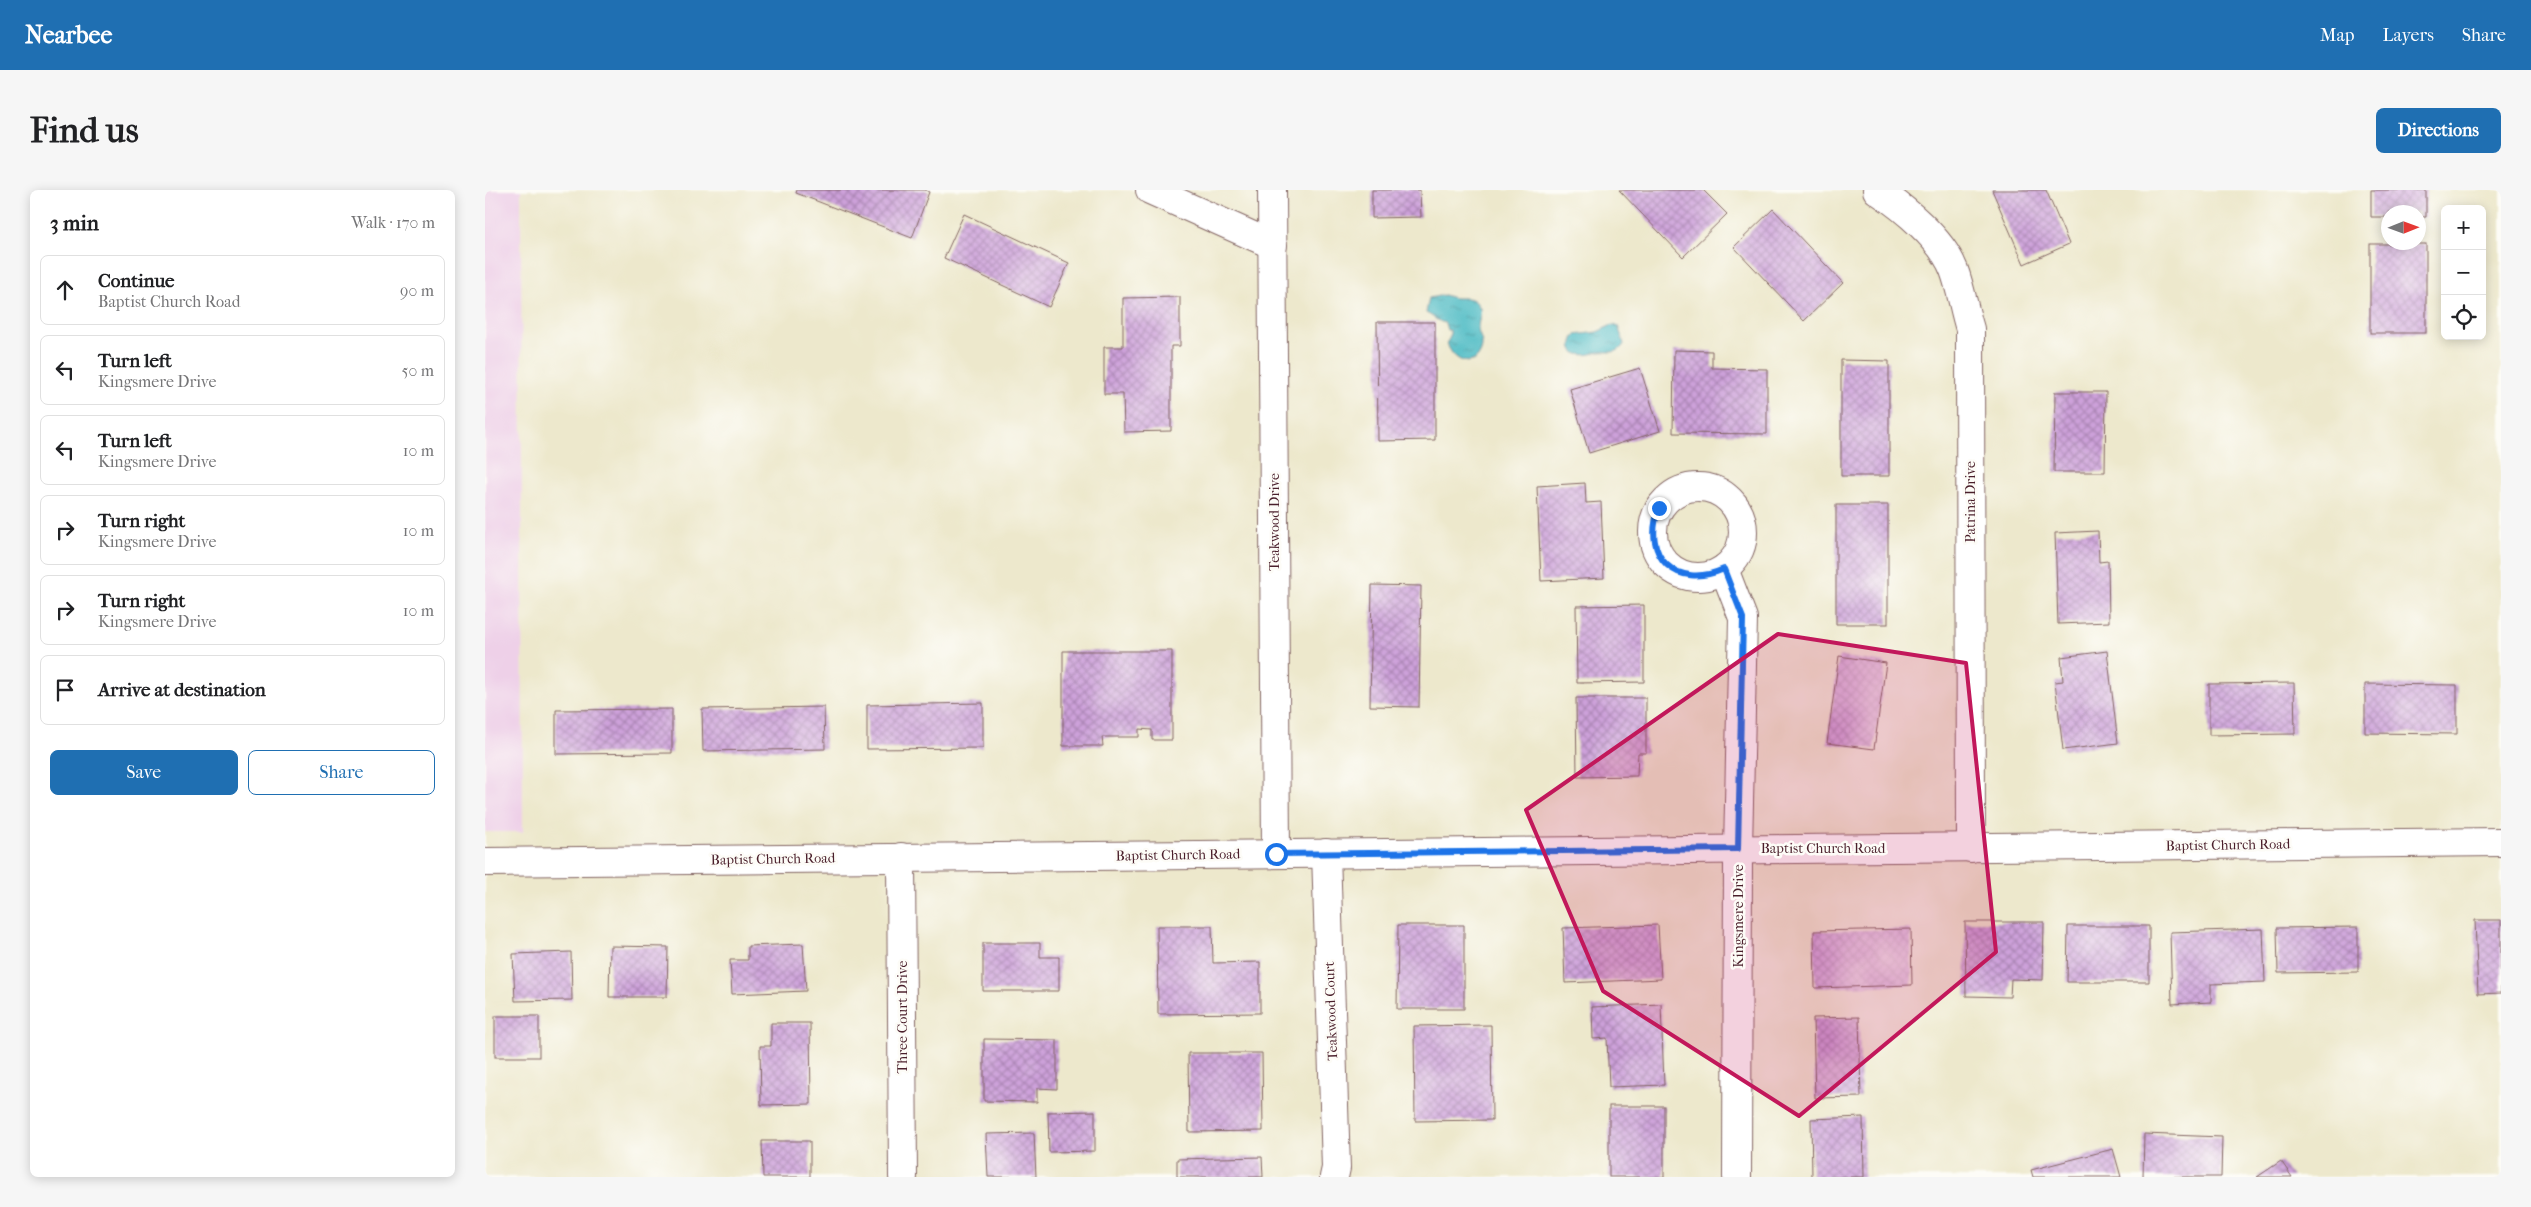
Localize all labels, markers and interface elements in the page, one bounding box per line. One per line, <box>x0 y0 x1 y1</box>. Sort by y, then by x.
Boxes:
text: Nearbee <box>25 21 112 49</box>
text: Map <box>2320 25 2354 46</box>
text: Layers <box>2382 25 2434 46</box>
text: Share <box>2462 25 2506 46</box>
button: Directions <box>2376 108 2501 153</box>
text: Find us <box>30 110 139 151</box>
north arrow <box>2381 205 2426 250</box>
map controls <box>2441 205 2486 340</box>
button: + <box>2441 205 2486 250</box>
text: 3 min <box>50 211 99 235</box>
text: Walk · 170 m <box>351 213 435 232</box>
button: − <box>2441 250 2486 295</box>
text: Continue <box>98 270 174 292</box>
icon: ahead <box>51 276 79 304</box>
text: 90 m <box>400 281 434 300</box>
text: Baptist Church Road <box>98 292 240 311</box>
button: locate <box>2441 295 2486 340</box>
text: Turn left <box>98 350 172 372</box>
icon: left <box>51 356 79 384</box>
text: 50 m <box>402 361 434 380</box>
text: Kingsmere Drive <box>98 372 216 391</box>
text: Turn left <box>98 430 172 452</box>
icon: left <box>51 436 79 464</box>
text: 10 m <box>403 441 434 460</box>
text: Kingsmere Drive <box>98 452 216 471</box>
street label: Patrina Drive <box>1962 461 1979 543</box>
street label: Teakwood Drive <box>1266 473 1283 571</box>
route end <box>1648 497 1671 520</box>
text: Turn right <box>98 510 185 532</box>
icon: right <box>51 516 79 544</box>
text: 10 m <box>403 521 434 540</box>
text: Kingsmere Drive <box>98 532 216 551</box>
text: Turn right <box>98 590 185 612</box>
icon: right <box>51 596 79 624</box>
text: 10 m <box>403 601 434 620</box>
text: Kingsmere Drive <box>98 612 216 631</box>
icon: arrive <box>51 676 79 704</box>
text: Arrive at destination <box>98 679 266 701</box>
button: Save <box>50 750 238 795</box>
button: Share <box>248 750 435 795</box>
street label: Baptist Church Road <box>2166 835 2291 855</box>
street label: Baptist Church Road <box>1761 840 1886 857</box>
route start <box>1265 843 1288 866</box>
street label: Baptist Church Road <box>1116 845 1241 865</box>
street label: Baptist Church Road <box>711 849 836 869</box>
street label: Kingsmere Drive <box>1730 864 1747 968</box>
street label: Three Court Drive <box>894 961 911 1073</box>
street label: Teakwood Court <box>1321 961 1341 1061</box>

